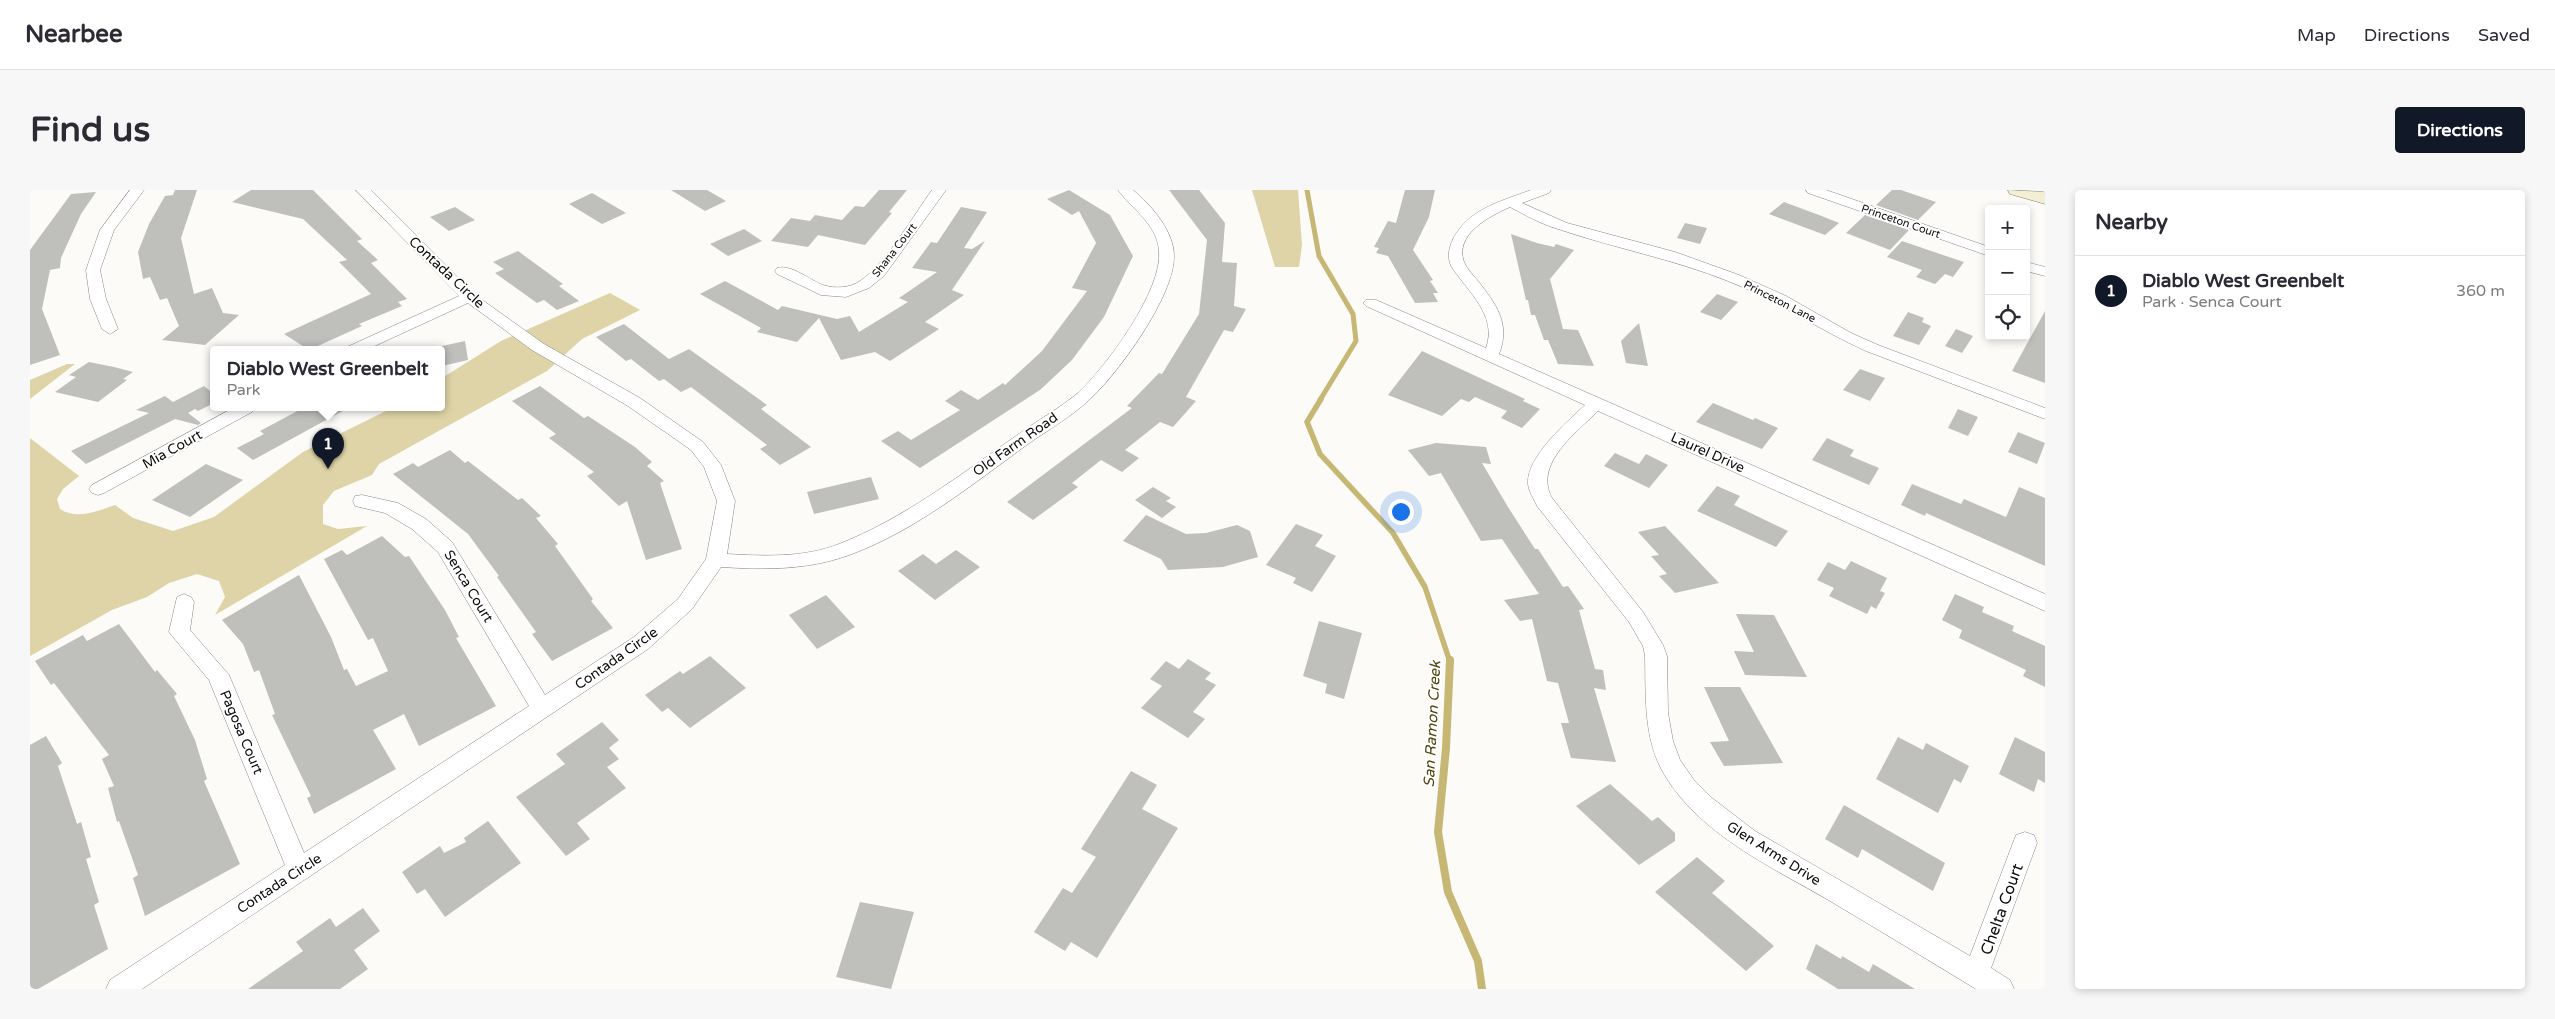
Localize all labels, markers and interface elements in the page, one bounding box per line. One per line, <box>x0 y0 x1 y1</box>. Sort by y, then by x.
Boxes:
text: Nearbee <box>25 20 123 49</box>
text: Map <box>2297 24 2336 46</box>
text: Directions <box>2364 24 2450 46</box>
text: Saved <box>2478 24 2530 46</box>
button: Directions <box>2395 107 2525 153</box>
text: Find us <box>30 109 150 151</box>
street label: Princeton Court <box>1860 202 1942 241</box>
map controls <box>1985 205 2030 340</box>
button: + <box>1985 205 2030 250</box>
text: Nearby <box>2095 210 2168 235</box>
street label: Shana Court <box>869 221 919 280</box>
street label: Contada Circle <box>405 233 488 312</box>
button: − <box>1985 250 2030 295</box>
text: Diablo West Greenbelt <box>2142 270 2344 292</box>
street label: Princeton Lane <box>1742 278 1818 325</box>
text: 1 <box>2106 281 2116 301</box>
text: 360 m <box>2456 281 2505 301</box>
text: Park · Senca Court <box>2142 292 2282 312</box>
button: locate <box>1985 295 2030 340</box>
popup <box>210 346 445 411</box>
text: Diablo West Greenbelt <box>226 358 429 380</box>
text: Park <box>226 380 261 400</box>
street label: Old Farm Road <box>970 409 1061 480</box>
street label: Mia Court <box>139 426 206 473</box>
pin: 1 <box>312 428 344 469</box>
street label: Laurel Drive <box>1668 429 1747 476</box>
your location <box>1388 499 1414 525</box>
street label: Senca Court <box>440 547 497 626</box>
street label: Contada Circle <box>572 624 661 693</box>
water label: San Ramon Creek <box>1420 658 1444 788</box>
street label: Pagosa Court <box>216 688 267 777</box>
street label: Glen Arms Drive <box>1724 818 1824 889</box>
street label: Contada Circle <box>234 850 325 917</box>
street label: Chelta Court <box>1976 861 2028 958</box>

